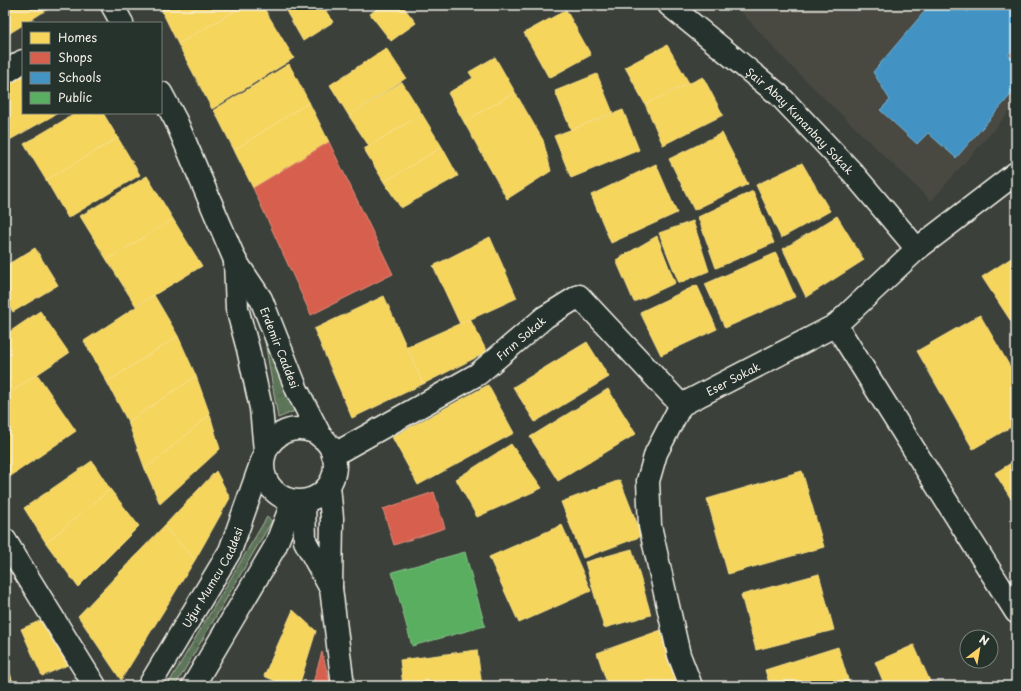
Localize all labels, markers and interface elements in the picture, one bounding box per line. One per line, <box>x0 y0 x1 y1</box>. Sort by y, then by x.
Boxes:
legend <box>22 22 162 114</box>
text: Homes <box>58 28 97 46</box>
text: Shops <box>58 48 93 66</box>
street label: Şair Abay Kunanbay Sokak <box>743 63 859 178</box>
text: Schools <box>58 68 102 86</box>
text: Public <box>58 88 92 106</box>
street label: Erdemir Caddesi <box>256 304 304 391</box>
street label: Fırın Sokak <box>492 311 550 364</box>
street label: Eser Sokak <box>703 357 763 399</box>
street label: Uğur Mumcu Caddesi <box>177 525 246 631</box>
north arrow <box>959 629 999 669</box>
text: N <box>976 630 993 650</box>

